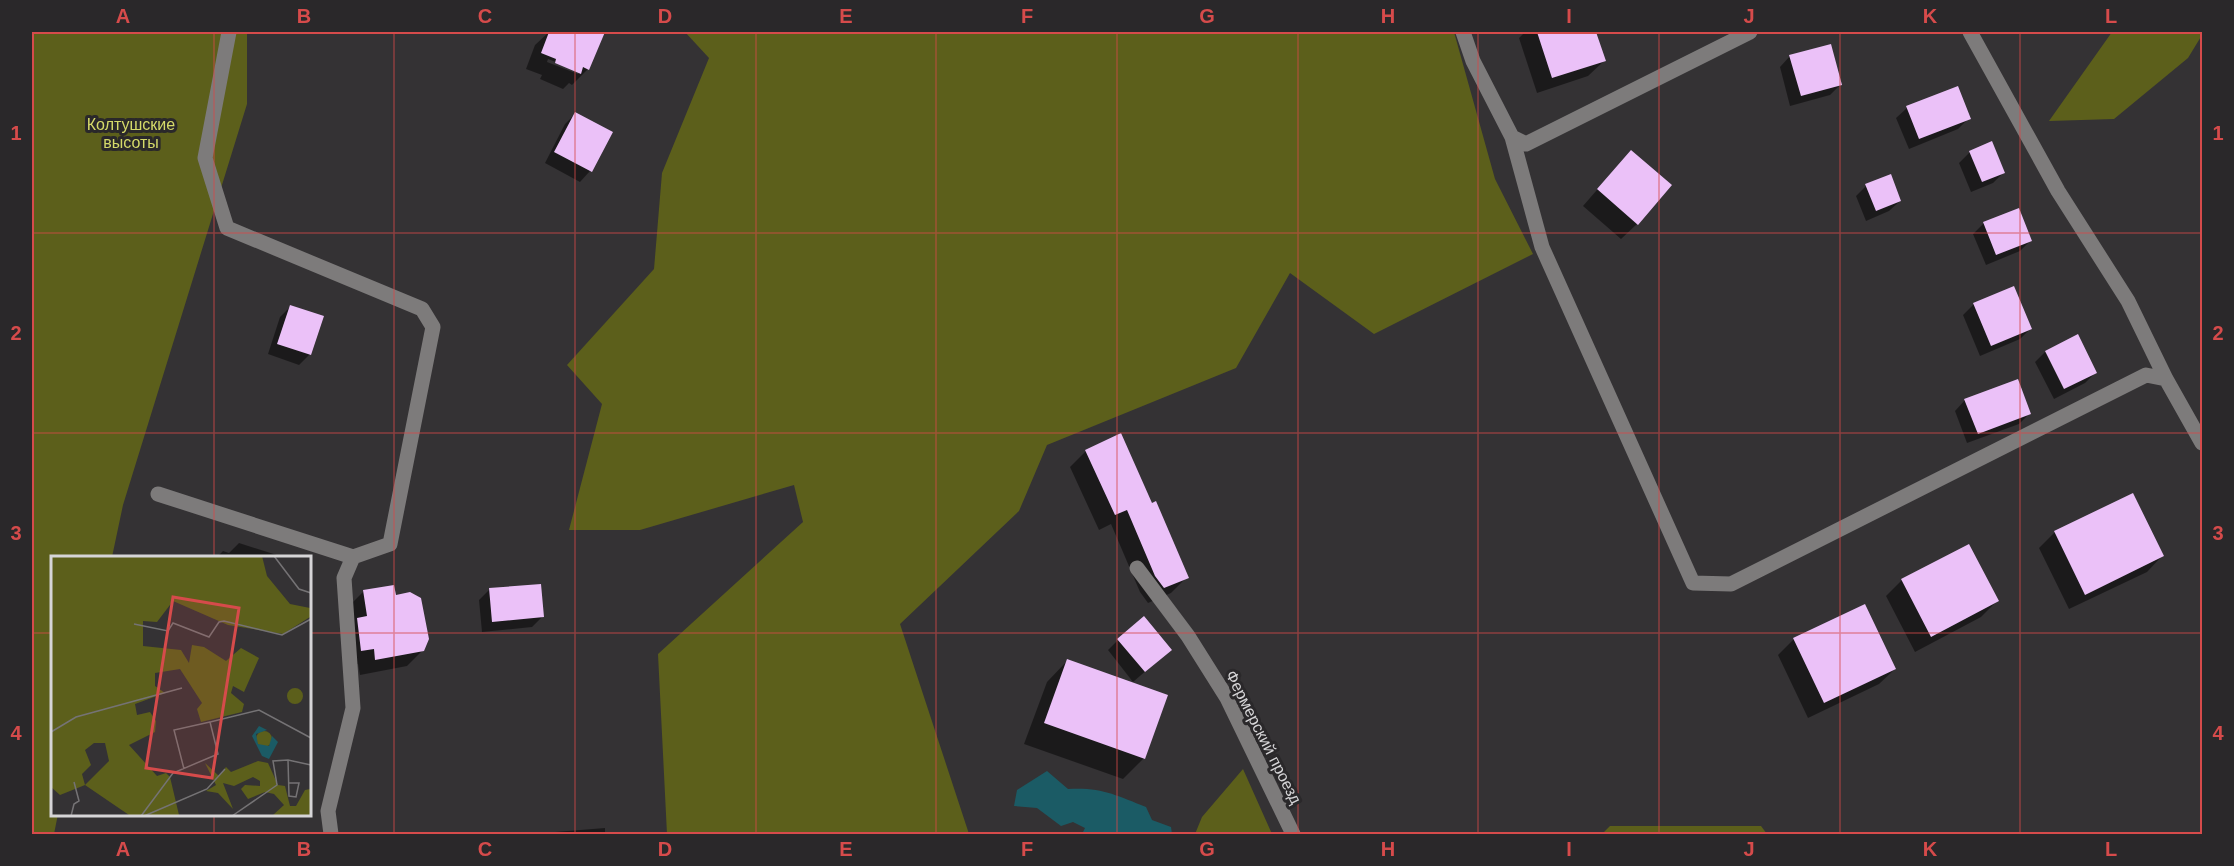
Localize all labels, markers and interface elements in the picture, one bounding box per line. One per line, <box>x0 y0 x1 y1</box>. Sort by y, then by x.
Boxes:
text: A <box>116 5 130 27</box>
text: B <box>297 5 311 27</box>
text: C <box>478 5 492 27</box>
text: D <box>658 5 672 27</box>
text: E <box>839 5 853 27</box>
text: F <box>1021 5 1033 27</box>
text: G <box>1199 5 1215 27</box>
text: H <box>1381 5 1395 27</box>
text: I <box>1566 5 1572 27</box>
text: J <box>1743 5 1755 27</box>
text: K <box>1923 5 1938 27</box>
text: L <box>2105 5 2117 27</box>
park label: Колтушские высоты <box>87 116 175 151</box>
text: 1 <box>10 122 22 144</box>
text: 1 <box>2212 122 2224 144</box>
text: 2 <box>10 322 22 344</box>
text: 2 <box>2212 322 2224 344</box>
text: 3 <box>10 522 22 544</box>
text: 3 <box>2212 522 2224 544</box>
inset map <box>51 556 310 815</box>
street label: Фермерский проезд <box>1223 668 1305 807</box>
text: 4 <box>10 722 22 744</box>
text: 4 <box>2212 722 2224 744</box>
text: A <box>116 838 130 860</box>
text: B <box>297 838 311 860</box>
text: C <box>478 838 492 860</box>
text: D <box>658 838 672 860</box>
text: E <box>839 838 853 860</box>
text: F <box>1021 838 1033 860</box>
text: G <box>1199 838 1215 860</box>
text: H <box>1381 838 1395 860</box>
text: I <box>1566 838 1572 860</box>
text: J <box>1743 838 1755 860</box>
text: K <box>1923 838 1938 860</box>
text: L <box>2105 838 2117 860</box>

